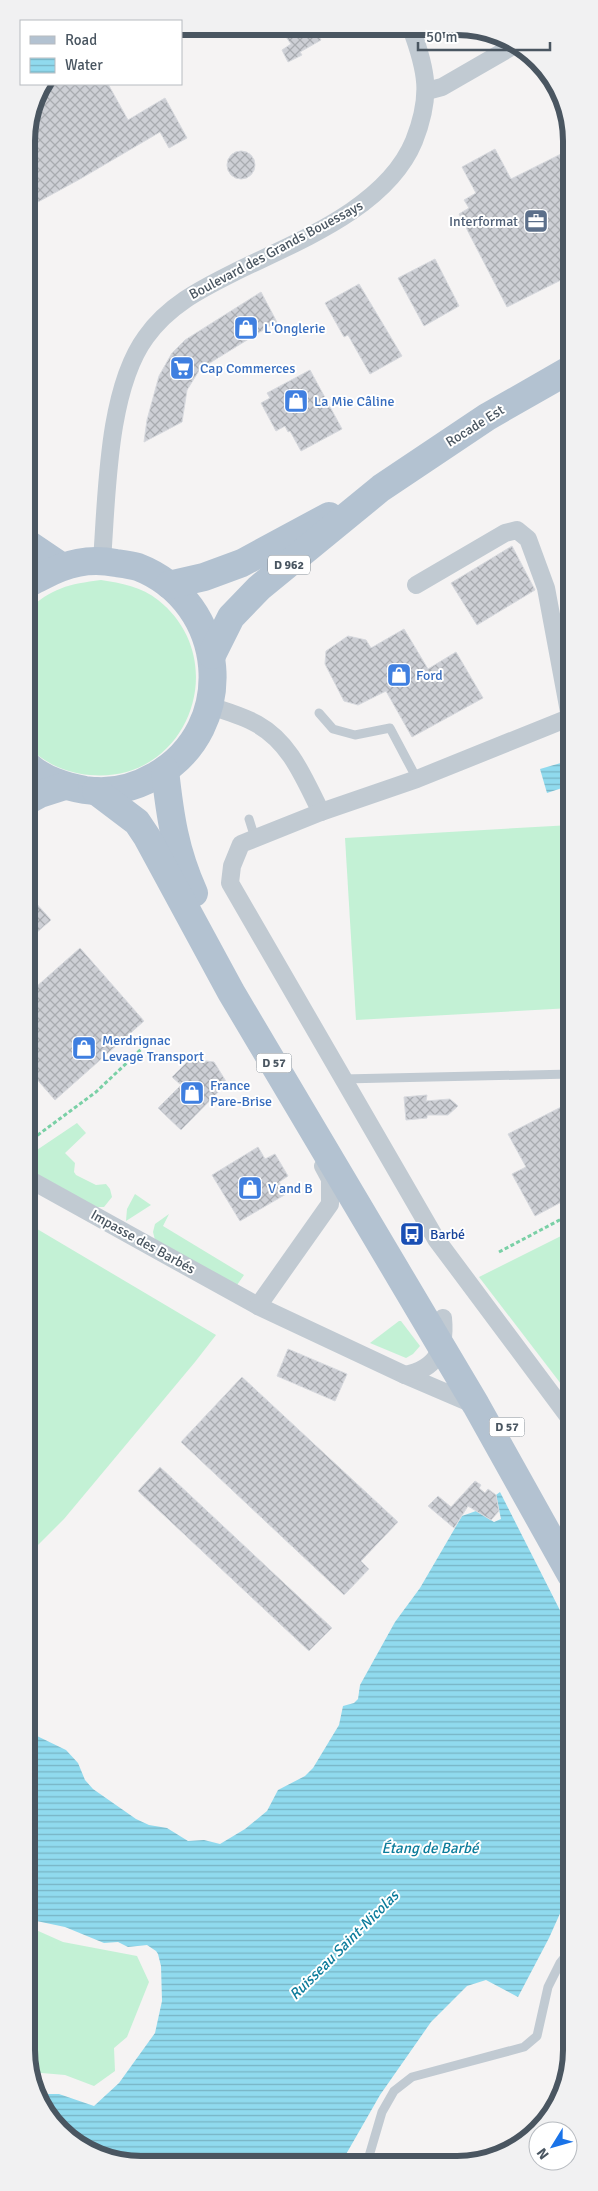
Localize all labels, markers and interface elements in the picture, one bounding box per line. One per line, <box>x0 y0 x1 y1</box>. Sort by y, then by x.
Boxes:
legend <box>20 20 182 85</box>
scale bar <box>418 20 550 52</box>
text: 50 m <box>426 28 457 46</box>
text: Road <box>65 31 97 49</box>
text: Water <box>65 56 103 74</box>
street label: Boulevard des Grands Bouessays <box>186 197 366 303</box>
office icon: Interformat <box>523 208 549 234</box>
place label: Interformat <box>449 213 518 230</box>
shop icon: L'Onglerie <box>233 315 259 341</box>
place label: L'Onglerie <box>264 320 325 337</box>
supermarket icon: Cap Commerces <box>169 355 195 381</box>
place label: Cap Commerces <box>200 360 295 377</box>
shop icon: La Mie Câline <box>283 388 309 414</box>
place label: La Mie Câline <box>314 393 394 410</box>
street label: Rocade Est <box>443 401 507 451</box>
road number: D 962 <box>268 556 310 574</box>
shop icon: Ford <box>386 662 412 688</box>
place label: Ford <box>416 667 443 684</box>
place label: Merdrignac Levage Transport <box>102 1032 204 1065</box>
shop icon: Merdrignac Levage Transport <box>71 1035 97 1061</box>
road number: D 57 <box>256 1054 292 1072</box>
place label: France Pare-Brise <box>210 1077 272 1110</box>
shop icon: France Pare-Brise <box>179 1080 205 1106</box>
shop icon: V and B <box>237 1175 263 1201</box>
place label: V and B <box>268 1180 313 1197</box>
street label: Impasse des Barbés <box>88 1206 198 1278</box>
bus stop icon: Barbé <box>399 1221 425 1247</box>
place label: Barbé <box>430 1226 465 1243</box>
road number: D 57 <box>490 1418 524 1436</box>
water label: Étang de Barbé <box>382 1839 480 1857</box>
water label: Ruisseau Saint-Nicolas <box>286 1886 403 2003</box>
north arrow <box>528 2121 578 2171</box>
text: N <box>533 2145 553 2163</box>

